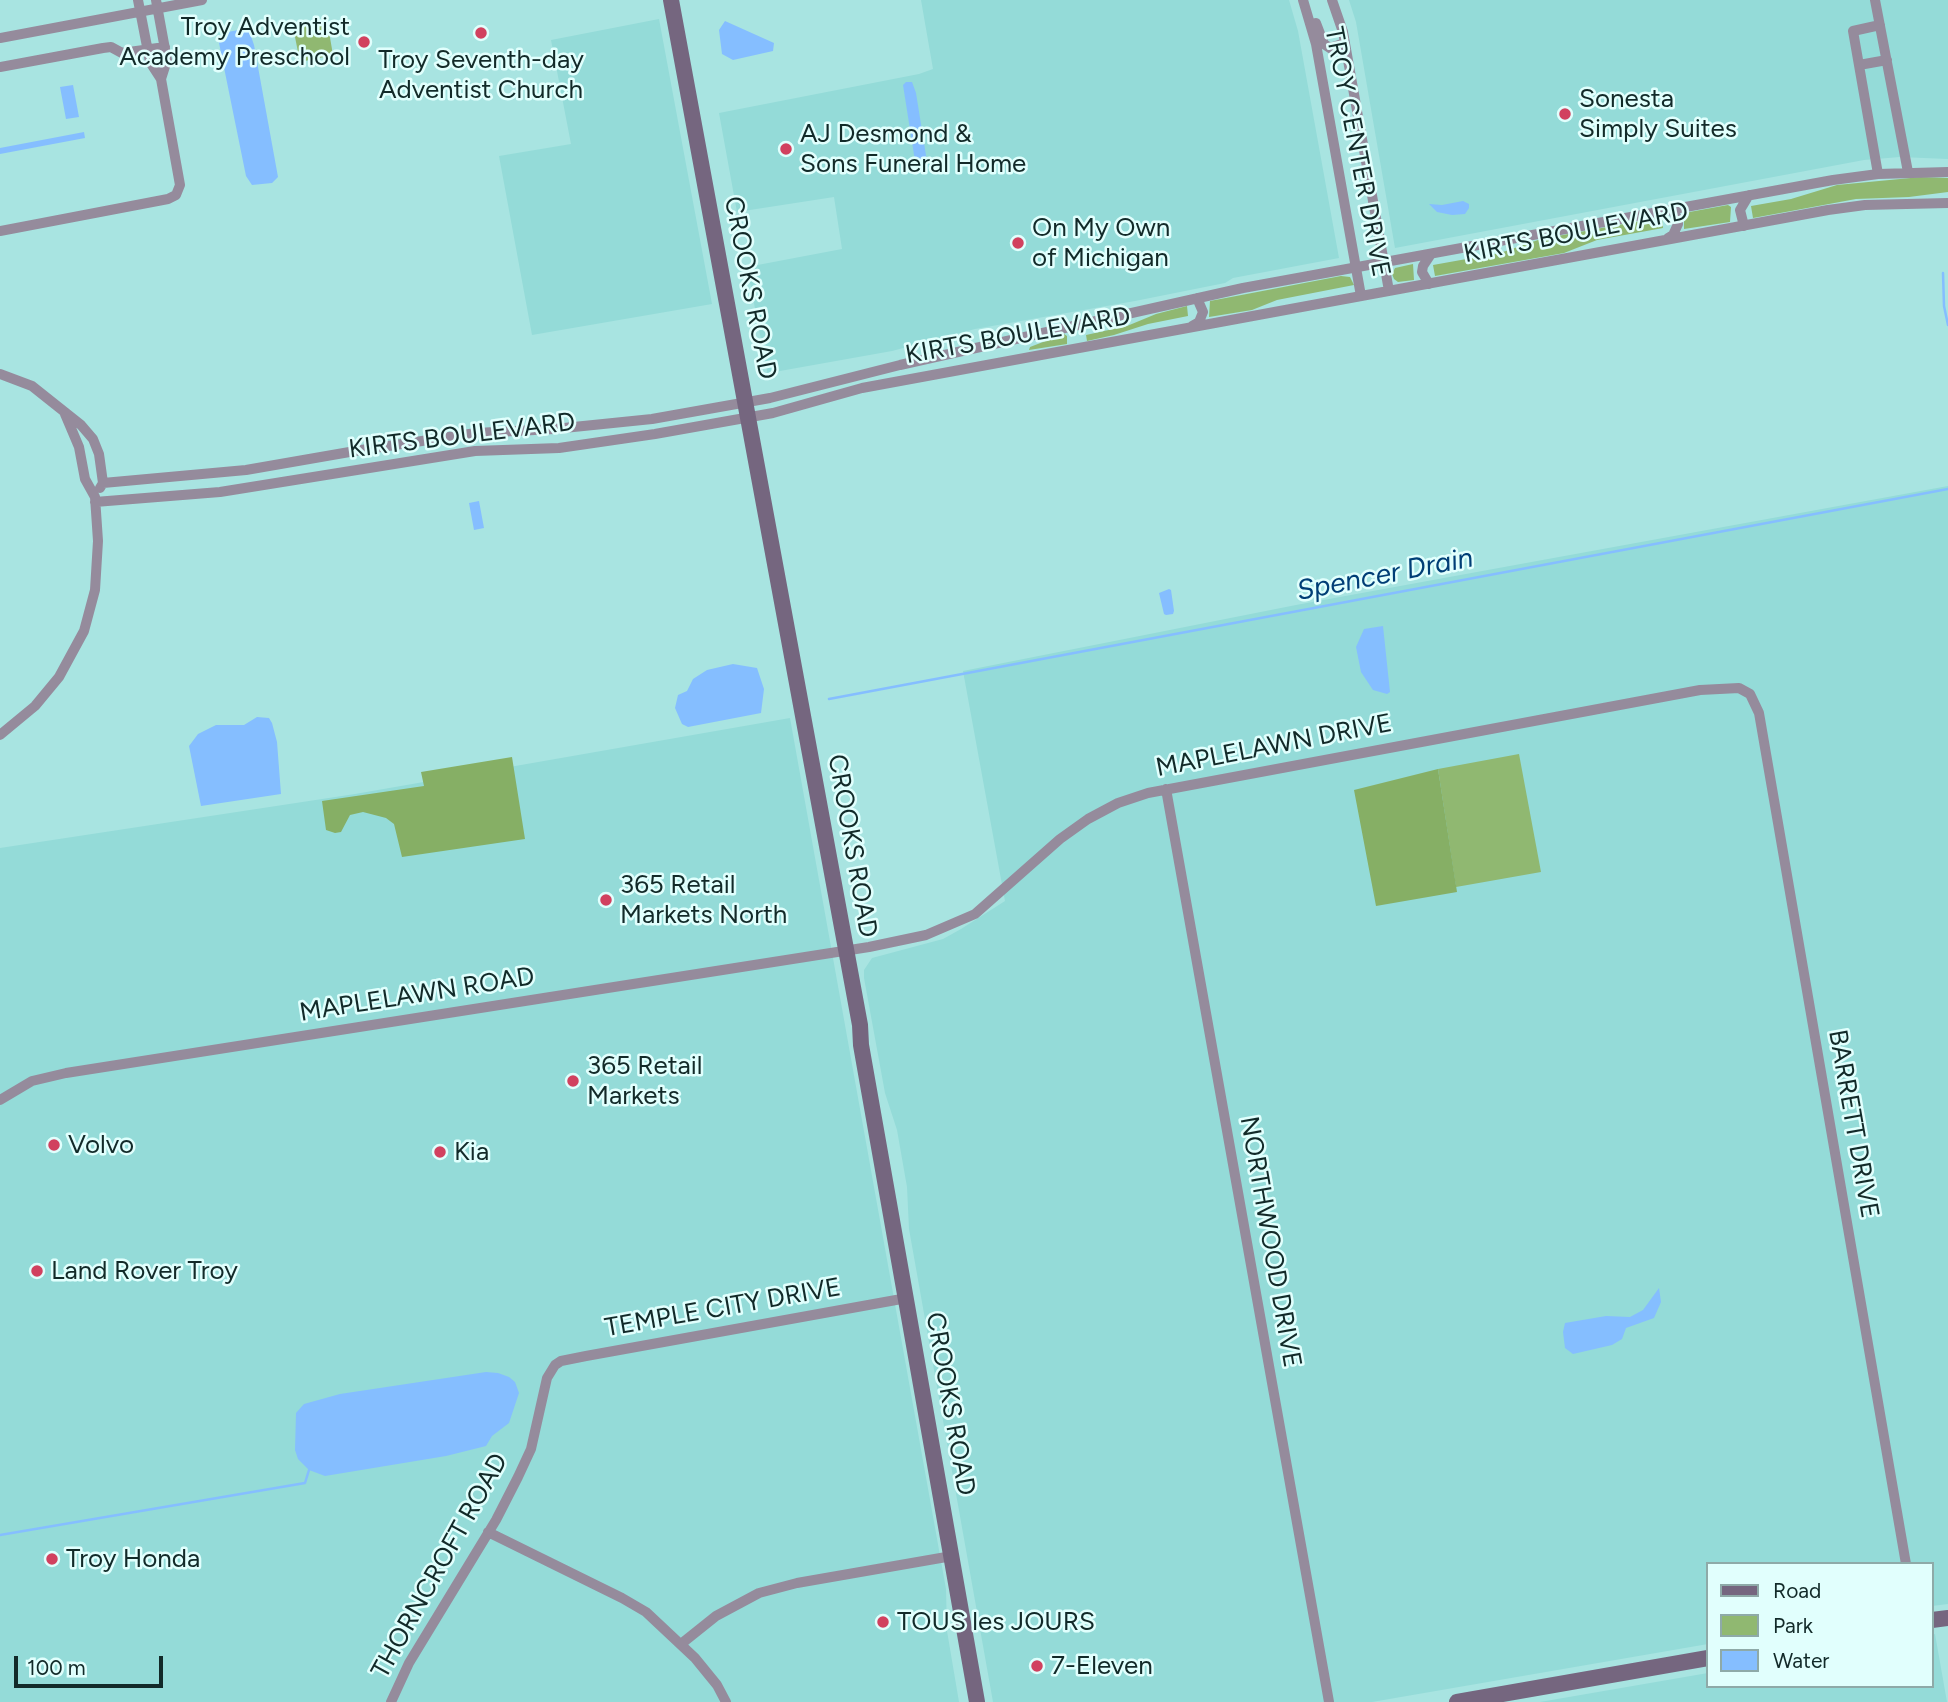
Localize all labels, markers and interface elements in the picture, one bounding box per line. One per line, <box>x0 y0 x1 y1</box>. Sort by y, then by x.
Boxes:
place label: Troy Adventist Academy Preschool <box>119 11 350 72</box>
street label: TROY CENTER DRIVE <box>1317 24 1397 280</box>
marker: Troy Seventh-day Adventist Church <box>473 25 489 41</box>
marker: Troy Adventist Academy Preschool <box>356 34 372 50</box>
place label: Troy Seventh-day Adventist Church <box>378 44 584 106</box>
place label: Sonesta Simply Suites <box>1579 83 1737 144</box>
marker: Sonesta Simply Suites <box>1557 106 1573 122</box>
place label: AJ Desmond & Sons Funeral Home <box>800 118 1026 180</box>
marker: AJ Desmond & Sons Funeral Home <box>778 141 794 157</box>
street label: CROOKS ROAD <box>717 194 783 382</box>
street label: KIRTS BOULEVARD <box>1461 196 1691 270</box>
place label: On My Own of Michigan <box>1032 212 1170 274</box>
marker: On My Own of Michigan <box>1010 235 1026 251</box>
street label: KIRTS BOULEVARD <box>903 301 1133 371</box>
street label: KIRTS BOULEVARD <box>347 407 577 465</box>
water label: Spencer Drain <box>1294 541 1476 609</box>
street label: MAPLELAWN DRIVE <box>1153 708 1395 784</box>
street label: CROOKS ROAD <box>821 752 883 940</box>
place label: 365 Retail Markets North <box>620 869 787 931</box>
marker: 365 Retail Markets North <box>598 892 614 908</box>
street label: MAPLELAWN ROAD <box>297 961 537 1029</box>
street label: BARRETT DRIVE <box>1821 1027 1885 1221</box>
place label: 365 Retail Markets <box>587 1050 702 1112</box>
marker: 365 Retail Markets <box>565 1073 581 1089</box>
street label: NORTHWOOD DRIVE <box>1233 1114 1307 1370</box>
place label: Volvo <box>68 1129 134 1161</box>
place label: Kia <box>454 1136 489 1168</box>
marker: Volvo <box>46 1137 62 1153</box>
marker: Kia <box>432 1144 448 1160</box>
place label: Land Rover Troy <box>51 1255 238 1287</box>
marker: Land Rover Troy <box>29 1263 45 1279</box>
street label: TEMPLE CITY DRIVE <box>603 1272 843 1344</box>
street label: CROOKS ROAD <box>919 1310 981 1498</box>
street label: THORNCROFT ROAD <box>365 1448 515 1684</box>
place label: Troy Honda <box>66 1543 200 1575</box>
marker: Troy Honda <box>44 1551 60 1567</box>
legend <box>1706 1562 1934 1688</box>
text: Road <box>1773 1578 1821 1603</box>
place label: TOUS les JOURS <box>897 1606 1095 1638</box>
text: Park <box>1773 1613 1813 1638</box>
marker: TOUS les JOURS <box>875 1614 891 1630</box>
scale bar <box>18 1642 166 1686</box>
text: Water <box>1773 1648 1829 1673</box>
place label: 7-Eleven <box>1051 1650 1153 1682</box>
text: 100 m <box>27 1655 86 1680</box>
marker: 7-Eleven <box>1029 1658 1045 1674</box>

